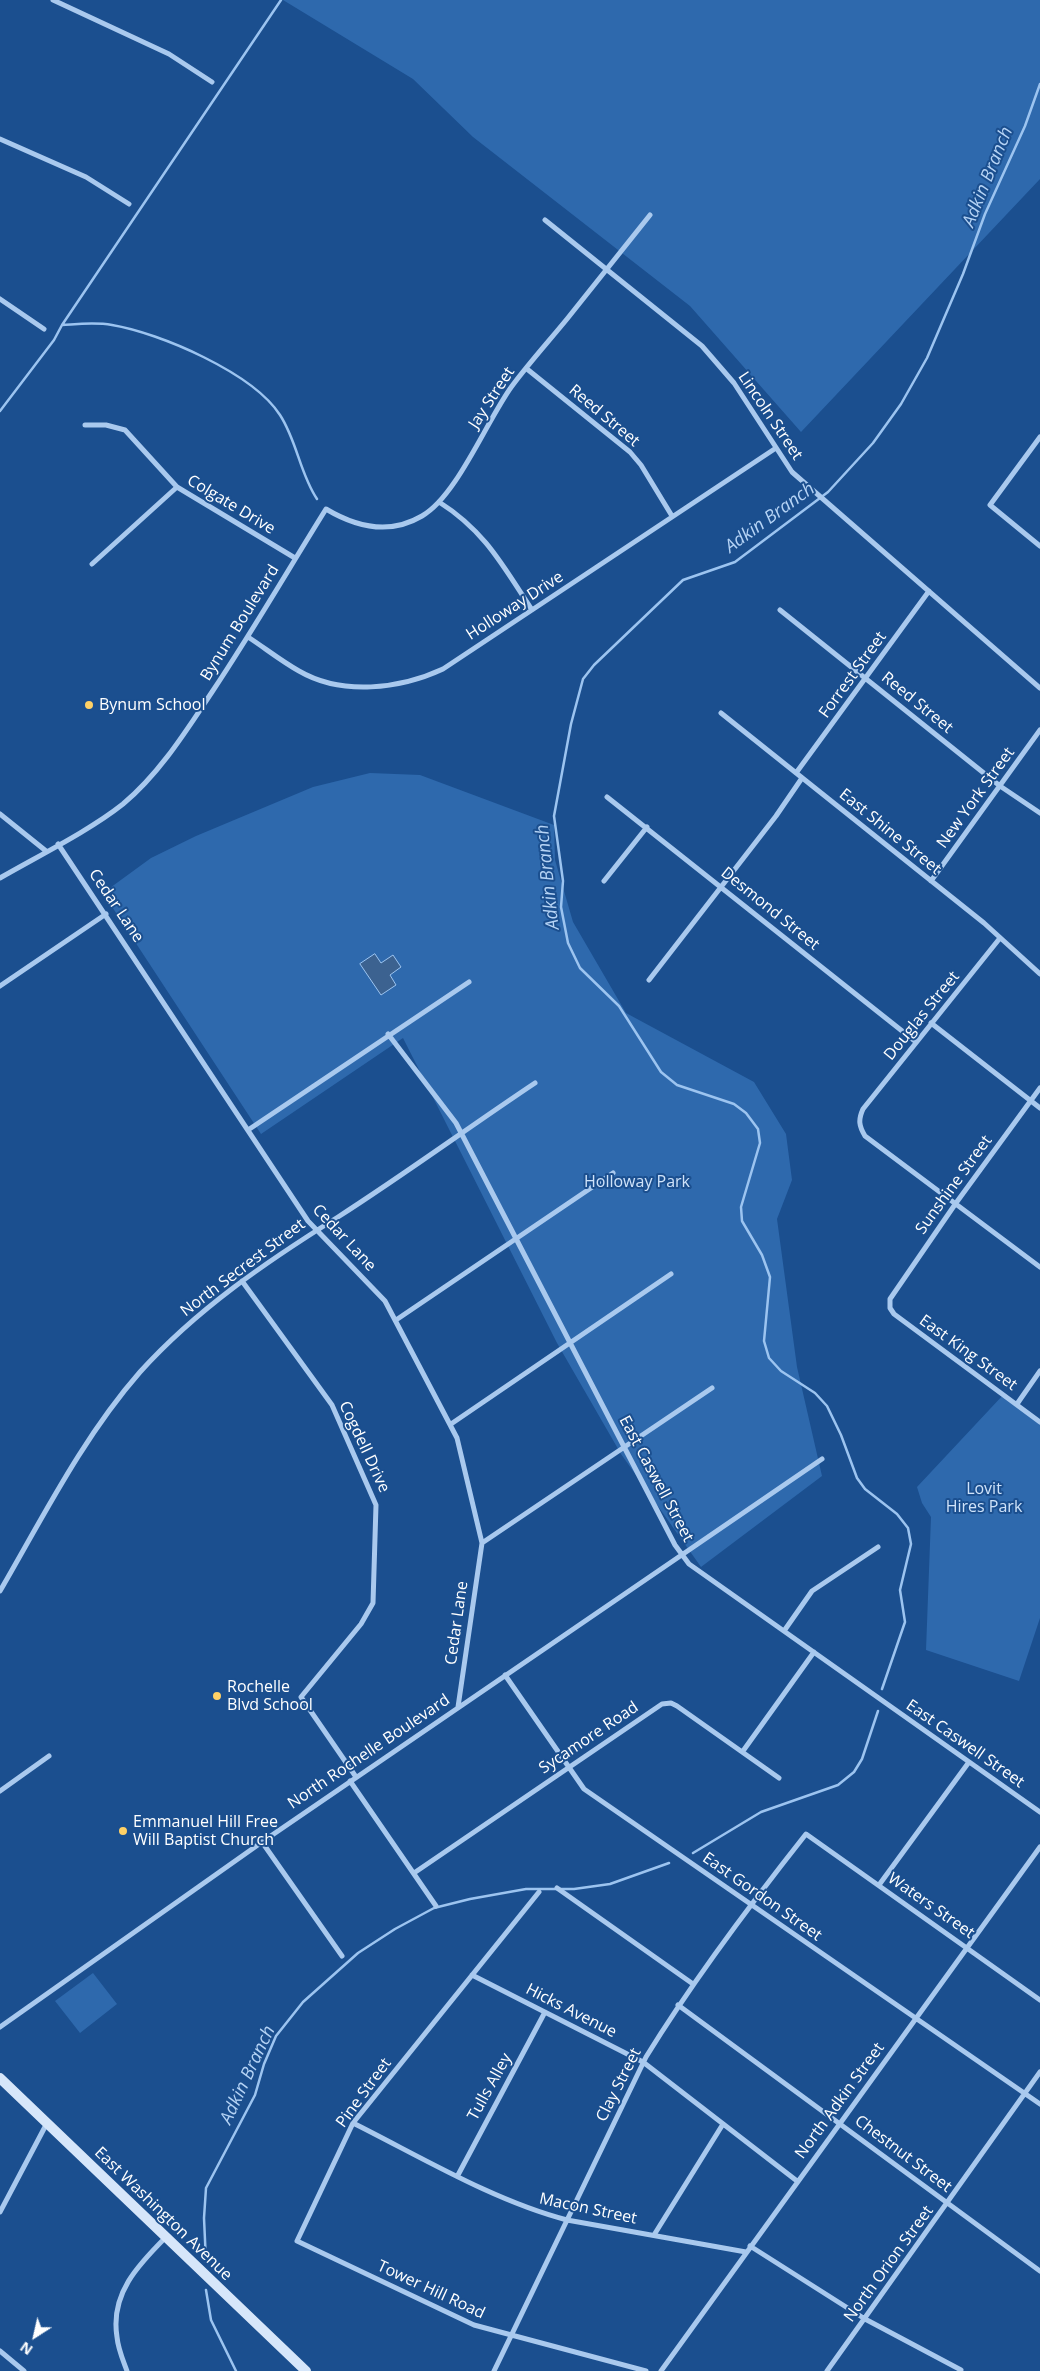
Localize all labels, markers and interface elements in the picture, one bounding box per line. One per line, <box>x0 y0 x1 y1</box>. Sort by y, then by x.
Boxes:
water label: Adkin Branch <box>958 124 1018 230</box>
street label: Jay Street <box>465 363 519 433</box>
street label: Lincoln Street <box>733 368 807 464</box>
street label: Reed Street <box>565 381 643 451</box>
street label: Colgate Drive <box>183 471 279 539</box>
water label: Adkin Branch <box>721 478 819 558</box>
street label: Bynum Boulevard <box>197 562 283 684</box>
street label: Holloway Drive <box>463 568 567 644</box>
street label: Forrest Street <box>815 628 891 722</box>
street label: Reed Street <box>877 668 957 738</box>
place label: Bynum School <box>99 695 205 715</box>
marker: Bynum School <box>83 699 95 711</box>
street label: New York Street <box>933 744 1019 852</box>
street label: East Shine Street <box>835 785 945 879</box>
water label: Adkin Branch <box>532 823 564 931</box>
street label: Desmond Street <box>717 863 823 955</box>
street label: Cedar Lane <box>84 866 148 946</box>
street label: Douglas Street <box>880 968 964 1064</box>
street label: Sunshine Street <box>912 1132 996 1238</box>
park label: Holloway Park <box>584 1172 690 1192</box>
street label: Cedar Lane <box>308 1201 380 1275</box>
street label: North Secrest Street <box>177 1215 309 1321</box>
street label: East King Street <box>915 1311 1021 1395</box>
street label: Cogdell Drive <box>334 1398 394 1496</box>
street label: East Caswell Street <box>615 1413 697 1545</box>
park label: Lovit Hires Park <box>946 1479 1022 1517</box>
street label: Cedar Lane <box>442 1580 472 1666</box>
place label: Rochelle Blvd School <box>227 1677 313 1715</box>
marker: Rochelle Blvd School <box>211 1690 223 1702</box>
street label: North Rochelle Boulevard <box>284 1691 454 1813</box>
street label: East Caswell Street <box>902 1696 1028 1792</box>
street label: Sycamore Road <box>536 1698 642 1778</box>
place label: Emmanuel Hill Free Will Baptist Church <box>133 1812 278 1850</box>
marker: Emmanuel Hill Free Will Baptist Church <box>117 1825 129 1837</box>
street label: East Gordon Street <box>699 1849 825 1945</box>
street label: Waters Street <box>884 1869 978 1943</box>
street label: Hicks Avenue <box>522 1980 620 2042</box>
water label: Adkin Branch <box>216 2022 280 2128</box>
street label: North Adkin Street <box>791 2039 889 2163</box>
street label: Clay Street <box>592 2045 646 2125</box>
street label: Tulls Alley <box>464 2050 516 2124</box>
street label: Pine Street <box>332 2054 396 2132</box>
street label: Chestnut Street <box>851 2111 955 2197</box>
street label: East Washington Avenue <box>90 2143 236 2285</box>
street label: Macon Street <box>537 2189 639 2229</box>
street label: North Orion Street <box>840 2202 938 2326</box>
street label: Tower Hill Road <box>374 2257 488 2323</box>
north arrow <box>10 2311 60 2361</box>
text: N <box>16 2338 36 2360</box>

